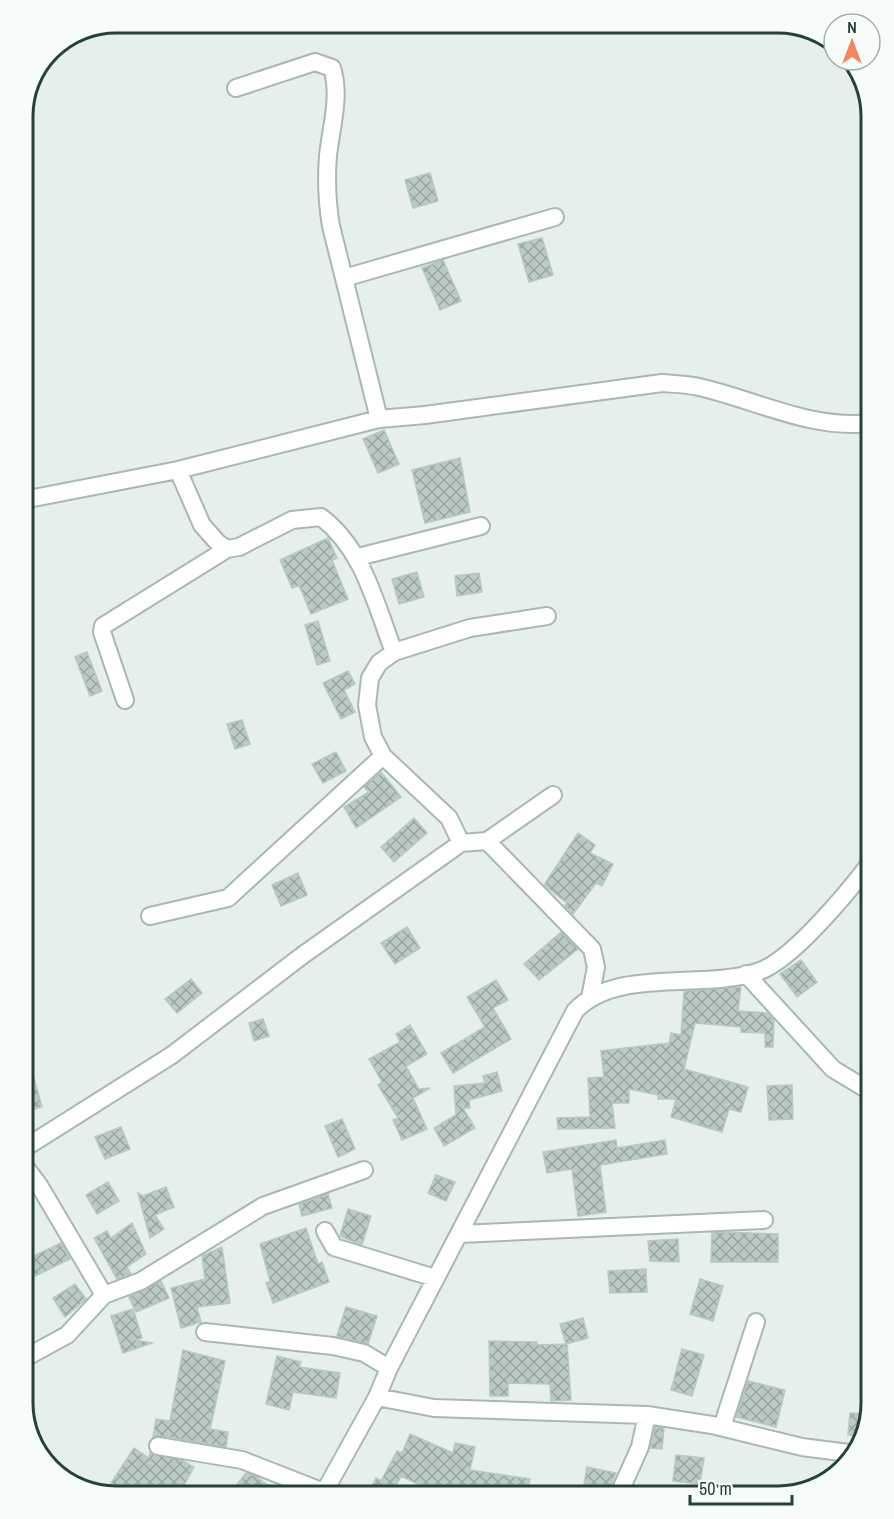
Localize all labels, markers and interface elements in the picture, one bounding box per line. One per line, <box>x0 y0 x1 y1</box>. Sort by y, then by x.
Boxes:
north arrow <box>822 12 882 72</box>
text: N <box>847 16 857 38</box>
scale bar <box>690 1468 792 1506</box>
text: 50 m <box>699 1476 732 1501</box>

